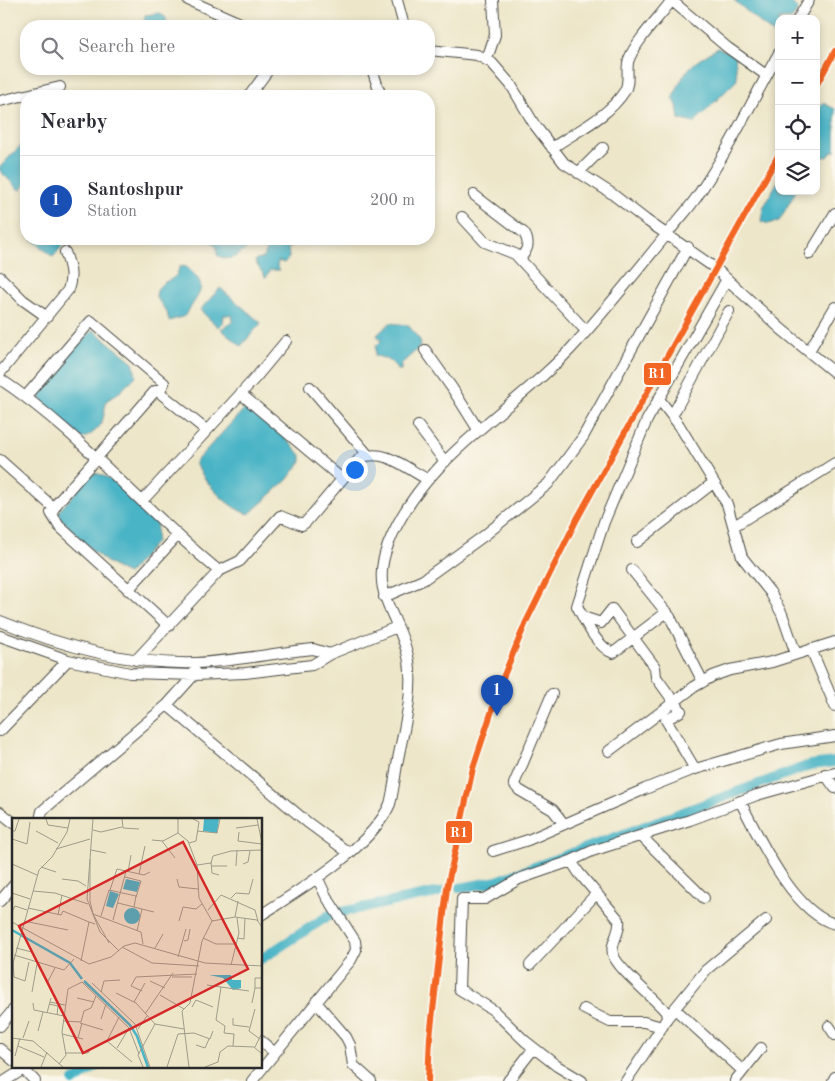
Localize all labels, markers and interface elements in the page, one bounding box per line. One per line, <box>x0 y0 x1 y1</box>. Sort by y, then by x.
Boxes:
map controls <box>775 15 820 195</box>
button: + <box>775 15 820 60</box>
search box <box>20 20 435 75</box>
icon: search <box>38 34 66 62</box>
text: Search here <box>78 38 175 57</box>
button: − <box>775 60 820 105</box>
button: locate <box>775 105 820 150</box>
text: Nearby <box>40 112 108 133</box>
button: layers <box>775 150 820 195</box>
text: Santoshpur <box>87 181 183 200</box>
text: 1 <box>51 193 61 209</box>
text: 200 m <box>370 193 415 209</box>
text: Station <box>87 204 137 220</box>
line badge: R1 <box>643 362 672 386</box>
text: R1 <box>648 367 666 381</box>
your location <box>342 457 368 483</box>
pin: 1 <box>481 675 513 716</box>
inset map <box>12 818 262 1068</box>
line badge: R1 <box>445 820 473 844</box>
text: R1 <box>450 826 468 840</box>

